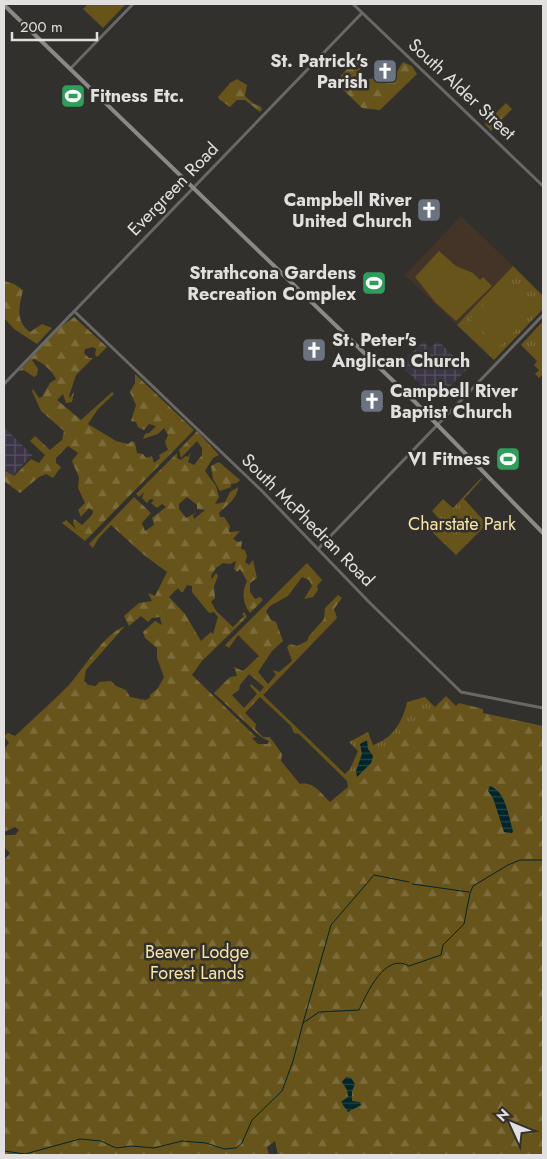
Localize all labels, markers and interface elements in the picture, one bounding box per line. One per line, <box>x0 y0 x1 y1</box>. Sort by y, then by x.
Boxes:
scale bar <box>12 10 98 42</box>
text: 200 m <box>20 16 63 38</box>
street label: South Alder Street <box>403 32 522 146</box>
place label: St. Patrick's Parish <box>270 48 368 95</box>
church icon: St. Patrick's Parish <box>372 58 398 84</box>
sports icon: Fitness Etc. <box>60 83 86 109</box>
place label: Fitness Etc. <box>90 83 184 109</box>
street label: Evergreen Road <box>122 136 224 242</box>
place label: Campbell River United Church <box>284 187 413 234</box>
church icon: Campbell River United Church <box>416 197 442 223</box>
place label: Strathcona Gardens Recreation Complex <box>187 260 356 307</box>
sports icon: Strathcona Gardens Recreation Complex <box>361 270 387 296</box>
place label: St. Peter's Anglican Church <box>331 327 470 374</box>
church icon: St. Peter's Anglican Church <box>301 337 327 363</box>
place label: Campbell River Baptist Church <box>390 378 519 425</box>
church icon: Campbell River Baptist Church <box>359 388 385 414</box>
place label: VI Fitness <box>407 446 490 472</box>
sports icon: VI Fitness <box>495 446 521 472</box>
street label: South McPhedran Road <box>236 448 380 592</box>
park label: Charstate Park <box>408 511 516 537</box>
park label: Beaver Lodge Forest Lands <box>145 939 249 986</box>
north arrow <box>487 1099 537 1149</box>
text: N <box>492 1104 514 1126</box>

